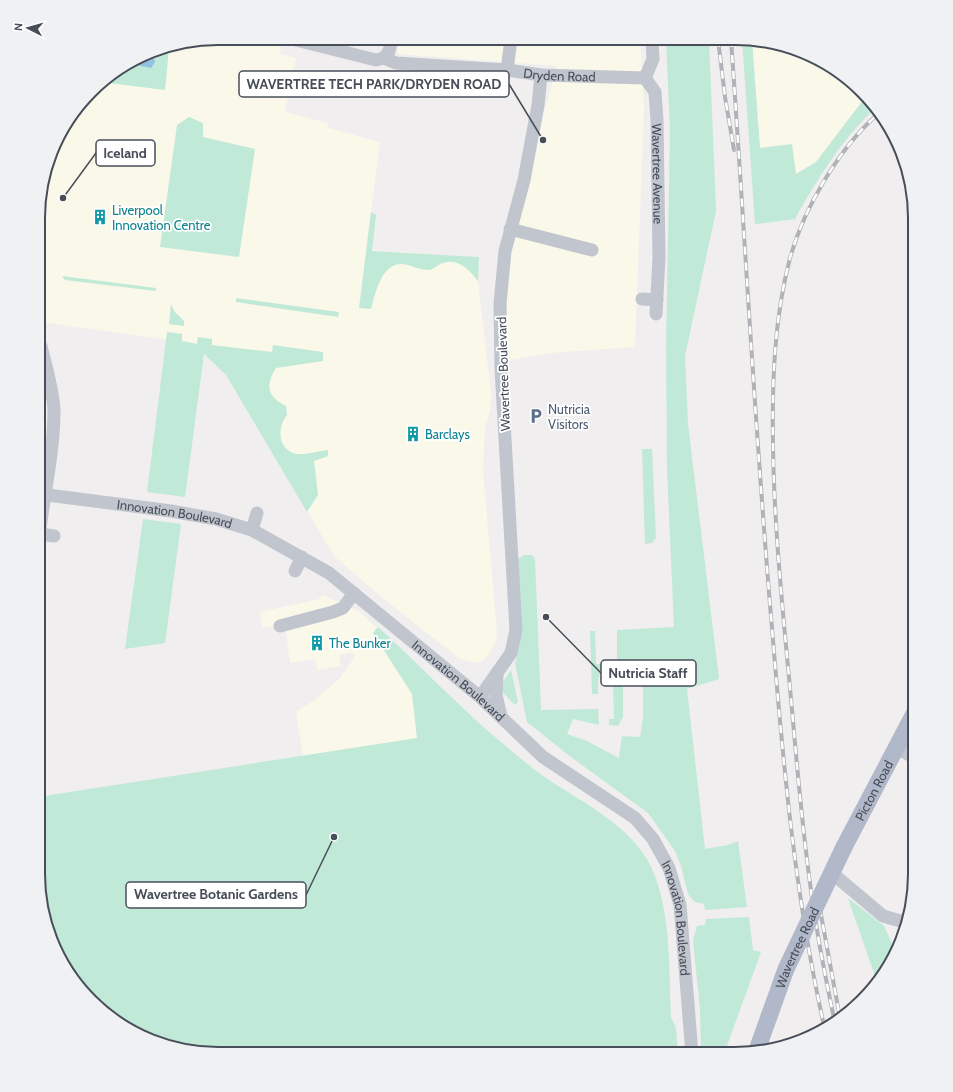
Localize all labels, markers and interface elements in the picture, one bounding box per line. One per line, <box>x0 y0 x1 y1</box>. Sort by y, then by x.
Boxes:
north arrow <box>8 8 48 48</box>
text: N <box>11 22 25 32</box>
street label: Dryden Road <box>522 65 596 85</box>
callout: WAVERTREE TECH PARK/DRYDEN ROAD <box>239 71 509 97</box>
text: WAVERTREE TECH PARK/DRYDEN ROAD <box>247 75 501 93</box>
street label: Wavertree Avenue <box>649 123 667 225</box>
callout: Iceland <box>96 140 155 166</box>
text: Iceland <box>103 144 147 162</box>
place label: Liverpool Innovation Centre <box>112 202 211 233</box>
building icon: Liverpool Innovation Centre <box>91 208 109 226</box>
street label: Wavertree Boulevard <box>493 317 513 431</box>
place label: Nutricia Visitors <box>548 401 591 432</box>
parking icon: Nutricia Visitors <box>527 407 545 425</box>
building icon: Barclays <box>404 425 422 443</box>
place label: Barclays <box>425 426 470 442</box>
street label: Innovation Boulevard <box>116 496 234 532</box>
building icon: The Bunker <box>308 634 326 652</box>
place label: The Bunker <box>329 635 391 651</box>
street label: Innovation Boulevard <box>409 637 508 724</box>
callout: Nutricia Staff <box>601 660 696 686</box>
text: Nutricia Staff <box>608 664 688 682</box>
street label: Picton Road <box>851 757 896 823</box>
street label: Innovation Boulevard <box>658 857 694 976</box>
callout: Wavertree Botanic Gardens <box>126 882 306 908</box>
text: Wavertree Botanic Gardens <box>134 885 298 903</box>
street label: Wavertree Road <box>772 904 822 990</box>

